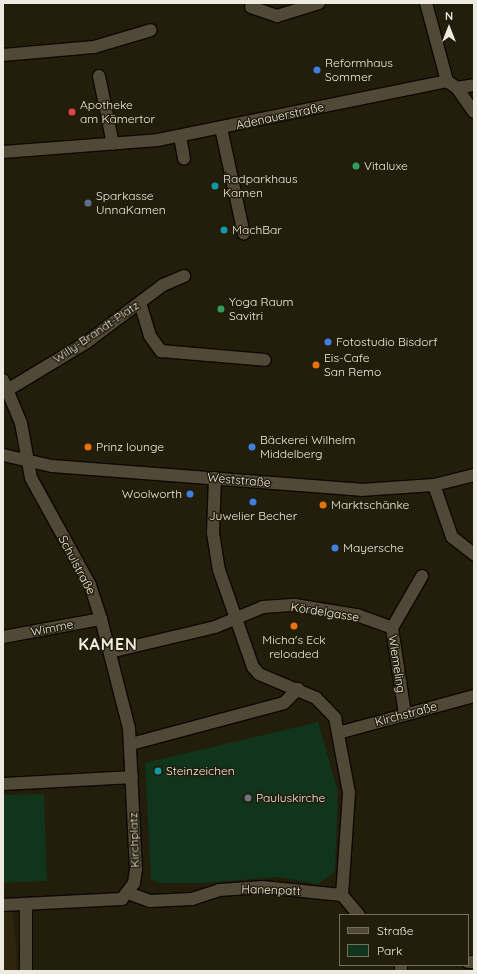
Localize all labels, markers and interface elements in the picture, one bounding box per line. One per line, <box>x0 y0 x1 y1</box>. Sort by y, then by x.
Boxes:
north arrow <box>429 8 469 48</box>
text: N <box>445 9 453 23</box>
place label: Reformhaus Sommer <box>325 56 393 84</box>
marker: Reformhaus Sommer <box>312 65 322 75</box>
place label: Apotheke am Kämertor <box>80 98 155 126</box>
street label: Adenauerstraße <box>235 100 325 132</box>
marker: Apotheke am Kämertor <box>67 107 77 117</box>
place label: Vitaluxe <box>364 159 408 173</box>
marker: Vitaluxe <box>351 161 361 171</box>
place label: Radparkhaus Kamen <box>223 172 298 200</box>
marker: Radparkhaus Kamen <box>210 181 220 191</box>
place label: Sparkasse UnnaKamen <box>96 189 166 217</box>
marker: Sparkasse UnnaKamen <box>83 198 93 208</box>
place label: MachBar <box>232 223 282 237</box>
marker: MachBar <box>219 225 229 235</box>
place label: Yoga Raum Savitri <box>229 295 293 323</box>
street label: Willy-Brandt-Platz <box>50 298 142 366</box>
marker: Yoga Raum Savitri <box>216 304 226 314</box>
place label: Fotostudio Bisdorf <box>336 335 437 349</box>
marker: Fotostudio Bisdorf <box>323 337 333 347</box>
place label: Eis-Cafe San Remo <box>324 351 381 379</box>
marker: Eis-Cafe San Remo <box>311 360 321 370</box>
place label: Bäckerei Wilhelm Middelberg <box>260 433 355 461</box>
place label: Prinz lounge <box>96 440 164 454</box>
marker: Prinz lounge <box>83 442 93 452</box>
marker: Bäckerei Wilhelm Middelberg <box>247 442 257 452</box>
street label: Weststraße <box>207 470 271 490</box>
place label: Woolworth <box>122 487 182 501</box>
marker: Woolworth <box>185 489 195 499</box>
marker: Juwelier Becher <box>248 497 258 507</box>
place label: Marktschänke <box>331 498 409 512</box>
marker: Marktschänke <box>318 500 328 510</box>
place label: Juwelier Becher <box>209 509 297 523</box>
street label: Schulstraße <box>55 533 99 597</box>
place label: Mayersche <box>343 541 404 555</box>
marker: Mayersche <box>330 543 340 553</box>
street label: Kördelgasse <box>290 599 360 625</box>
street label: Wimme <box>30 617 74 639</box>
marker: Micha's Eck reloaded <box>289 621 299 631</box>
place label: Micha's Eck reloaded <box>262 633 326 661</box>
district label: KAMEN <box>78 634 138 654</box>
street label: Wiemeling <box>385 634 409 694</box>
street label: Kirchstraße <box>373 699 439 729</box>
place label: Steinzeichen <box>166 764 235 778</box>
marker: Steinzeichen <box>153 766 163 776</box>
place label: Pauluskirche <box>256 791 325 805</box>
marker: Pauluskirche <box>243 793 253 803</box>
street label: Kirchplatz <box>126 812 142 868</box>
street label: Hanenpatt <box>241 882 301 898</box>
legend <box>339 914 469 966</box>
text: Straße <box>377 923 414 938</box>
text: Park <box>377 943 402 958</box>

